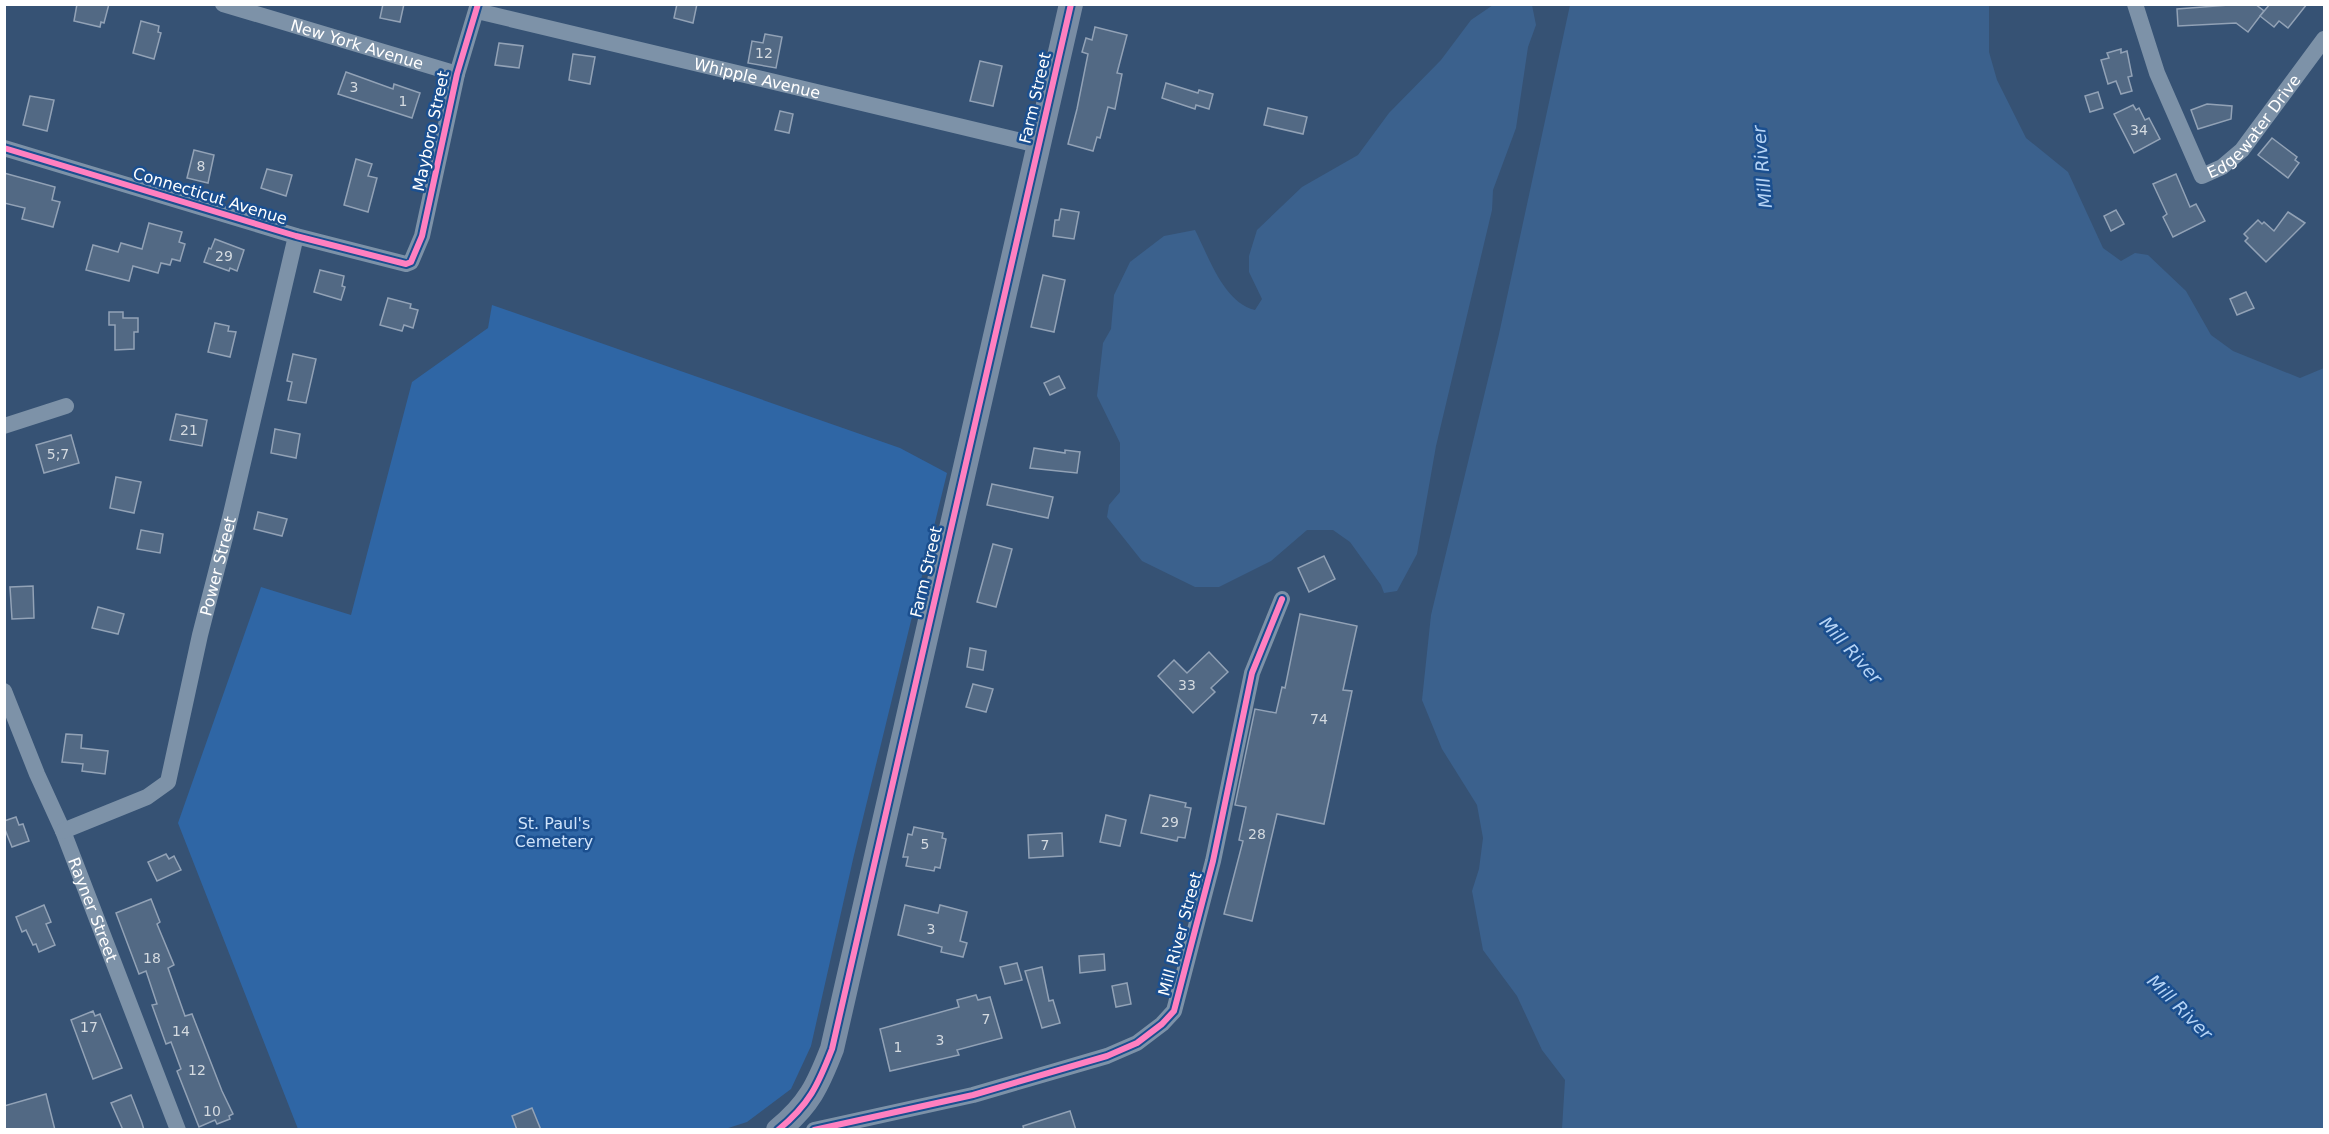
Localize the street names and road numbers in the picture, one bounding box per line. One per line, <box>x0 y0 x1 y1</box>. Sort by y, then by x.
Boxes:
street label: New York Avenue <box>288 15 426 73</box>
street label: Farm Street <box>1015 50 1055 146</box>
street label: Whipple Avenue <box>692 54 822 102</box>
street label: Mayboro Street <box>409 69 453 193</box>
street label: Edgewater Drive <box>2204 71 2304 182</box>
street label: Connecticut Avenue <box>131 163 289 229</box>
street label: Power Street <box>196 514 240 618</box>
street label: Farm Street <box>906 524 946 620</box>
street label: Rayner Street <box>64 855 122 964</box>
street label: Mill River Street <box>1154 870 1206 998</box>

